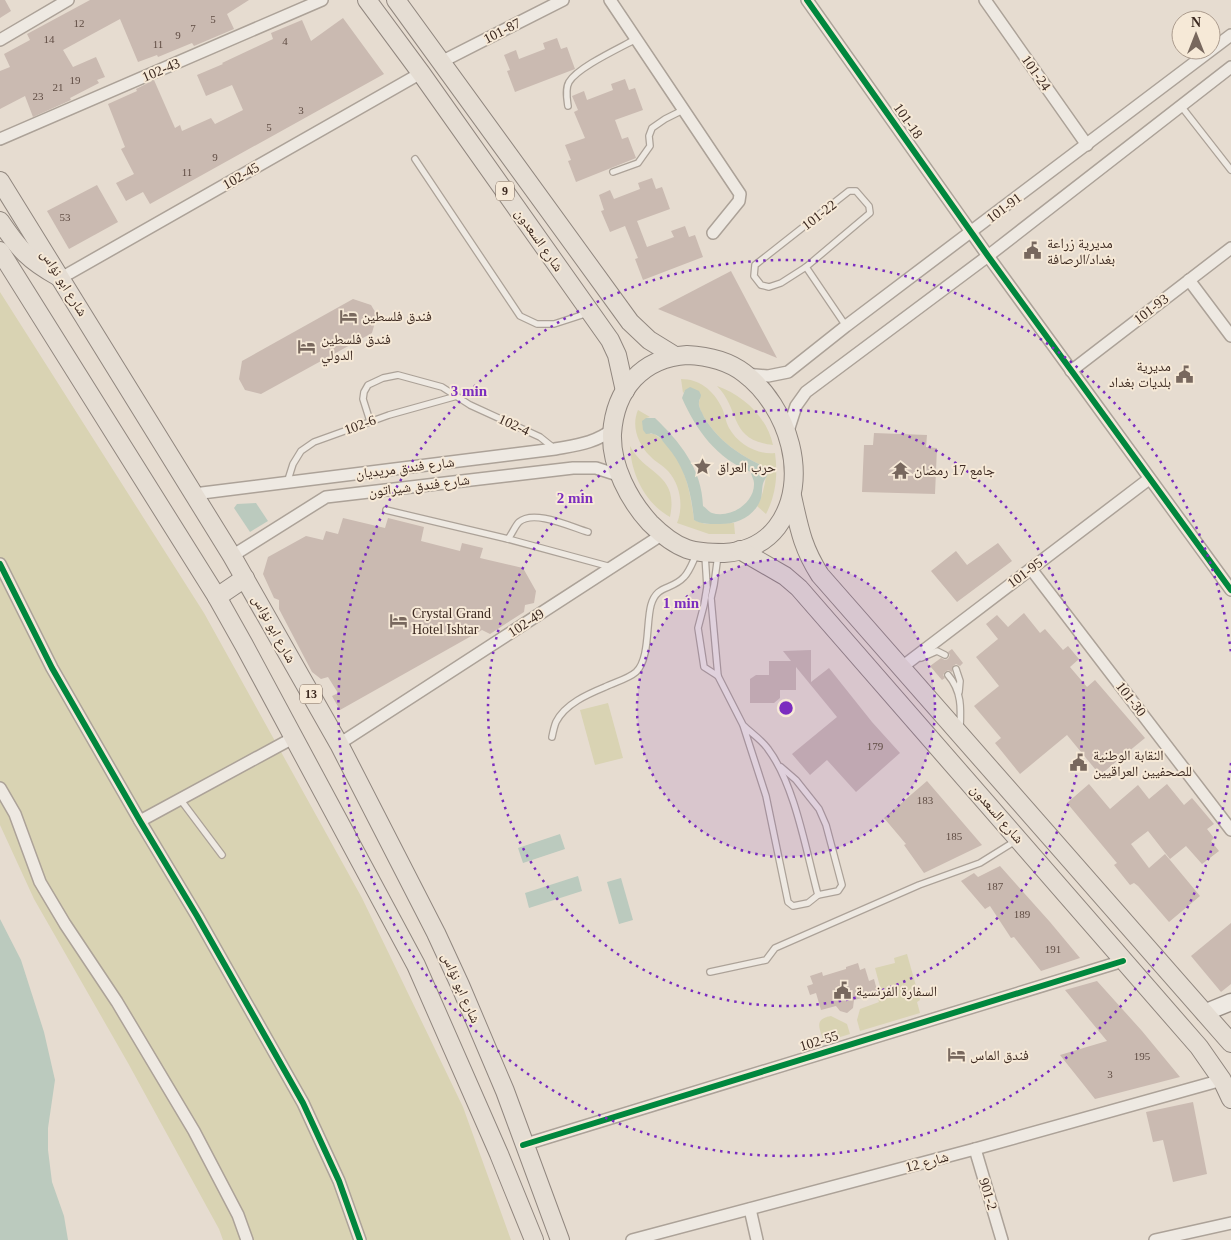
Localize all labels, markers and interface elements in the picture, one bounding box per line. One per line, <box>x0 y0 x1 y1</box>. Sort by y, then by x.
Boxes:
north arrow <box>1171 10 1221 60</box>
house number: 5 <box>210 13 216 25</box>
street label: 101-87 <box>481 15 523 47</box>
text: N <box>1191 15 1201 30</box>
house number: 12 <box>74 17 85 29</box>
house number: 7 <box>190 22 196 34</box>
house number: 9 <box>175 29 181 41</box>
house number: 14 <box>44 33 55 45</box>
house number: 4 <box>282 35 288 47</box>
house number: 11 <box>153 38 163 50</box>
street label: 101-24 <box>1018 52 1054 94</box>
street label: 102-43 <box>140 55 182 85</box>
house number: 19 <box>70 74 81 86</box>
house number: 21 <box>53 81 64 93</box>
house number: 23 <box>33 90 44 102</box>
street label: 101-18 <box>890 100 926 142</box>
house number: 3 <box>298 104 304 116</box>
house number: 5 <box>266 121 272 133</box>
house number: 9 <box>212 151 218 163</box>
street label: 102-45 <box>220 160 262 192</box>
house number: 11 <box>182 166 192 178</box>
road number: 9 <box>496 182 514 200</box>
street label: 101-91 <box>984 190 1024 226</box>
street label: 101-22 <box>799 197 839 233</box>
street label: شارع السعدون <box>510 206 566 275</box>
house number: 53 <box>60 211 71 223</box>
place label: مديرية زراعة بغداد/الرصافة <box>1047 236 1115 268</box>
public building icon: مديرية زراعة بغداد/الرصافة <box>1023 241 1043 261</box>
street label: شارع ابو نؤاس <box>36 247 90 320</box>
street label: 101-93 <box>1131 291 1171 327</box>
hotel icon: فندق فلسطين <box>338 306 358 326</box>
place label: فندق فلسطين <box>362 309 432 325</box>
place label: فندق فلسطين الدولي <box>321 332 391 366</box>
hotel icon: فندق فلسطين الدولي <box>297 337 317 357</box>
place label: مديرية بلديات بغداد <box>1109 359 1171 390</box>
public building icon: مديرية بلديات بغداد <box>1175 364 1195 384</box>
text: 3 min <box>451 383 488 399</box>
street label: 102-4 <box>496 411 532 439</box>
street label: 102-6 <box>342 412 378 438</box>
street label: شارع فندق مريديان <box>355 455 455 483</box>
place icon: حرب العراق <box>693 457 713 477</box>
place label: حرب العراق <box>717 460 776 476</box>
temple icon: جامع 17 رمضان <box>890 460 910 480</box>
place label: جامع 17 رمضان <box>914 463 995 480</box>
street label: شارع فندق شيراتون <box>367 472 471 502</box>
text: 2 min <box>557 490 594 506</box>
street label: 101-95 <box>1005 555 1045 591</box>
street label: شارع ابو نؤاس <box>247 592 299 667</box>
text: 1 min <box>663 595 700 611</box>
place label: Crystal Grand Hotel Ishtar <box>412 606 491 637</box>
street label: 102-49 <box>505 606 547 640</box>
hotel icon: Crystal Grand Hotel Ishtar <box>388 611 408 631</box>
street label: 101-30 <box>1113 679 1149 719</box>
road number: 13 <box>300 684 322 704</box>
centre of rings <box>777 699 795 717</box>
house number: 179 <box>867 740 884 752</box>
place label: النقابة الوطنية للصحفيين العراقيين <box>1093 748 1192 780</box>
public building icon: النقابة الوطنية للصحفيين العراقيين <box>1069 753 1089 773</box>
street label: شارع السعدون <box>966 782 1027 848</box>
house number: 183 <box>917 794 934 806</box>
house number: 185 <box>946 830 963 842</box>
house number: 187 <box>987 880 1004 892</box>
house number: 189 <box>1014 908 1031 920</box>
house number: 191 <box>1045 943 1061 955</box>
street label: شارع ابو نؤاس <box>437 951 483 1026</box>
public building icon: السفارة الفرنسية <box>832 981 852 1001</box>
place label: السفارة الفرنسية <box>856 984 937 1000</box>
street label: 102-55 <box>798 1028 840 1054</box>
hotel icon: فندق الماس <box>946 1045 966 1065</box>
place label: فندق الماس <box>970 1048 1029 1064</box>
house number: 195 <box>1134 1050 1151 1062</box>
house number: 3 <box>1107 1068 1113 1080</box>
street label: شارع 12 <box>904 1149 951 1177</box>
street label: 901-2 <box>976 1176 1000 1212</box>

